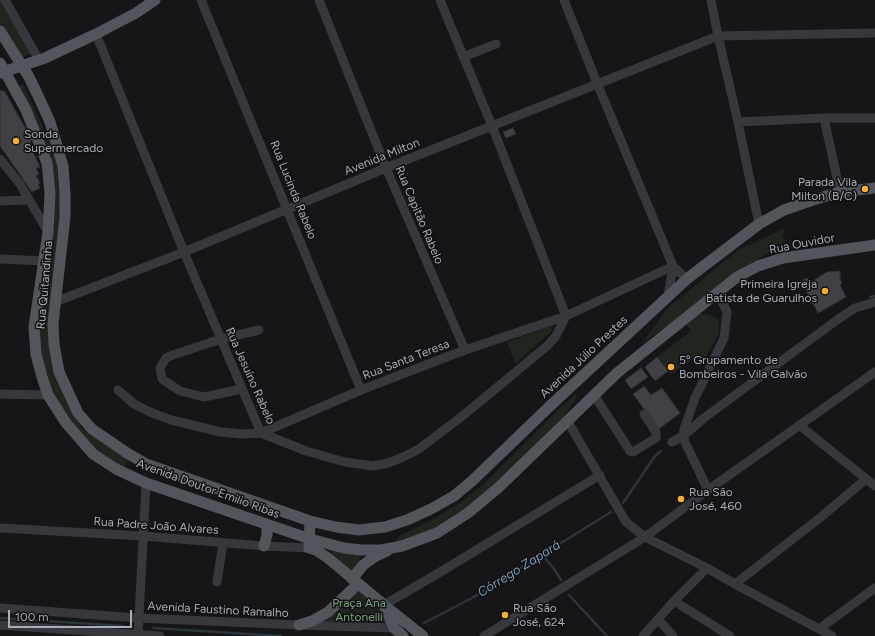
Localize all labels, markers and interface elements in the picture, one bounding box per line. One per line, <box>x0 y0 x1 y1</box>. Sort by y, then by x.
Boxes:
place label: Sonda Supermercado <box>24 127 103 155</box>
street label: Avenida Milton <box>342 135 422 179</box>
marker: Sonda Supermercado <box>11 136 21 146</box>
street label: Rua Lucinda Rabelo <box>267 139 319 241</box>
street label: Rua Capitão Rabelo <box>392 164 446 266</box>
place label: Parada Vila Milton (B/C) <box>791 175 857 203</box>
marker: Parada Vila Milton (B/C) <box>860 184 870 194</box>
street label: Rua Ouvidor <box>768 231 836 257</box>
street label: Rua Quitandinha <box>34 240 56 330</box>
place label: Primeira Igreja Batista de Guarulhos <box>706 277 817 305</box>
marker: Primeira Igreja Batista de Guarulhos <box>820 286 830 296</box>
street label: Avenida Júlio Prestes <box>537 313 631 401</box>
street label: Rua Jesuíno Rabelo <box>222 325 278 427</box>
street label: Rua Santa Teresa <box>361 337 451 383</box>
place label: 5º Grupamento de Bombeiros - Vila Galvão <box>679 353 807 381</box>
marker: 5º Grupamento de Bombeiros - Vila Galvão <box>666 362 676 372</box>
street label: Avenida Doutor Emilio Ribas <box>135 456 281 522</box>
place label: Rua São José, 460 <box>689 485 742 513</box>
marker: Rua São José, 460 <box>676 494 686 504</box>
street label: Rua Padre João Alvares <box>93 514 219 538</box>
water label: Córrego Zapará <box>475 537 563 601</box>
park label: Praça Ana Antonelli <box>332 596 386 624</box>
street label: Avenida Faustino Ramalho <box>147 599 289 621</box>
place label: Rua São José, 624 <box>513 601 565 629</box>
scale bar <box>10 602 134 628</box>
text: 100 m <box>15 610 49 624</box>
marker: Rua São José, 624 <box>500 610 510 620</box>

